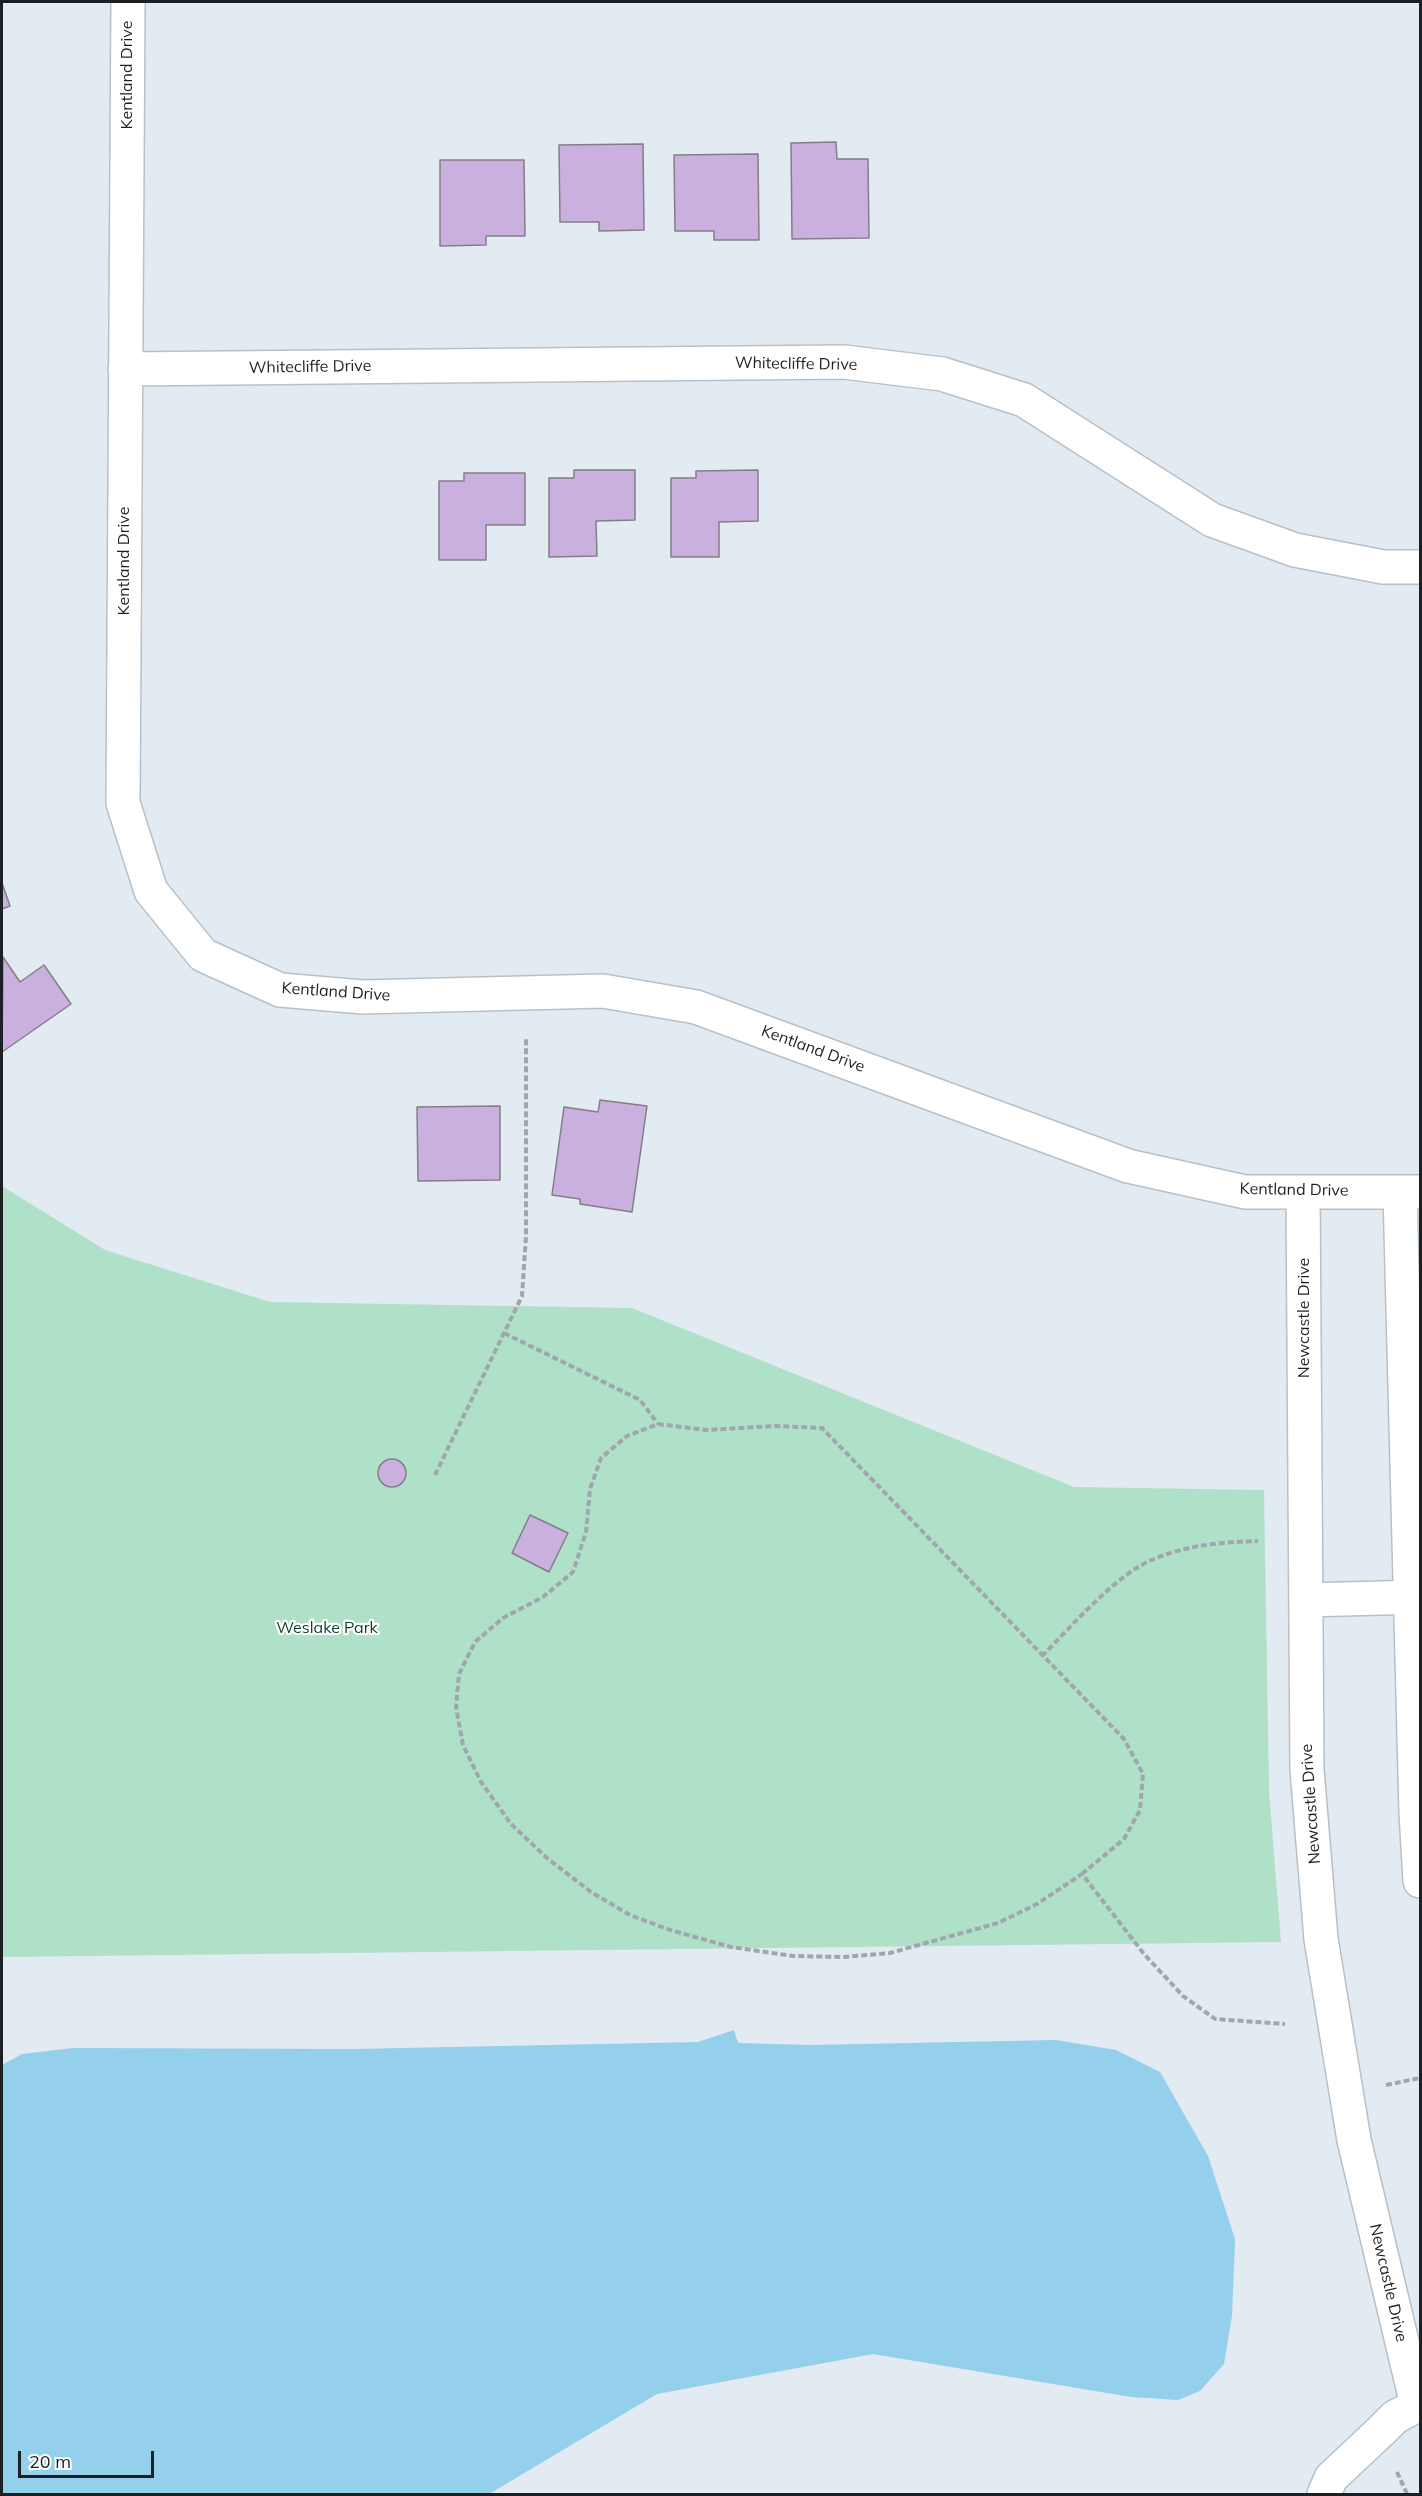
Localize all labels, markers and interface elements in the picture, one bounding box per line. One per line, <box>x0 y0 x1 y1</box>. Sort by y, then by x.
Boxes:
street label: Kentland Drive <box>117 21 137 129</box>
street label: Whitecliffe Drive <box>735 353 857 375</box>
street label: Whitecliffe Drive <box>249 356 371 378</box>
street label: Kentland Drive <box>114 507 134 615</box>
street label: Kentland Drive <box>281 979 391 1005</box>
street label: Kentland Drive <box>759 1021 867 1077</box>
street label: Kentland Drive <box>1239 1179 1349 1201</box>
street label: Newcastle Drive <box>1294 1258 1314 1378</box>
park label: Weslake Park <box>276 1618 378 1638</box>
street label: Newcastle Drive <box>1297 1743 1325 1865</box>
street label: Newcastle Drive <box>1365 2222 1411 2344</box>
scale bar <box>21 2439 158 2477</box>
text: 20 m <box>29 2450 71 2473</box>

